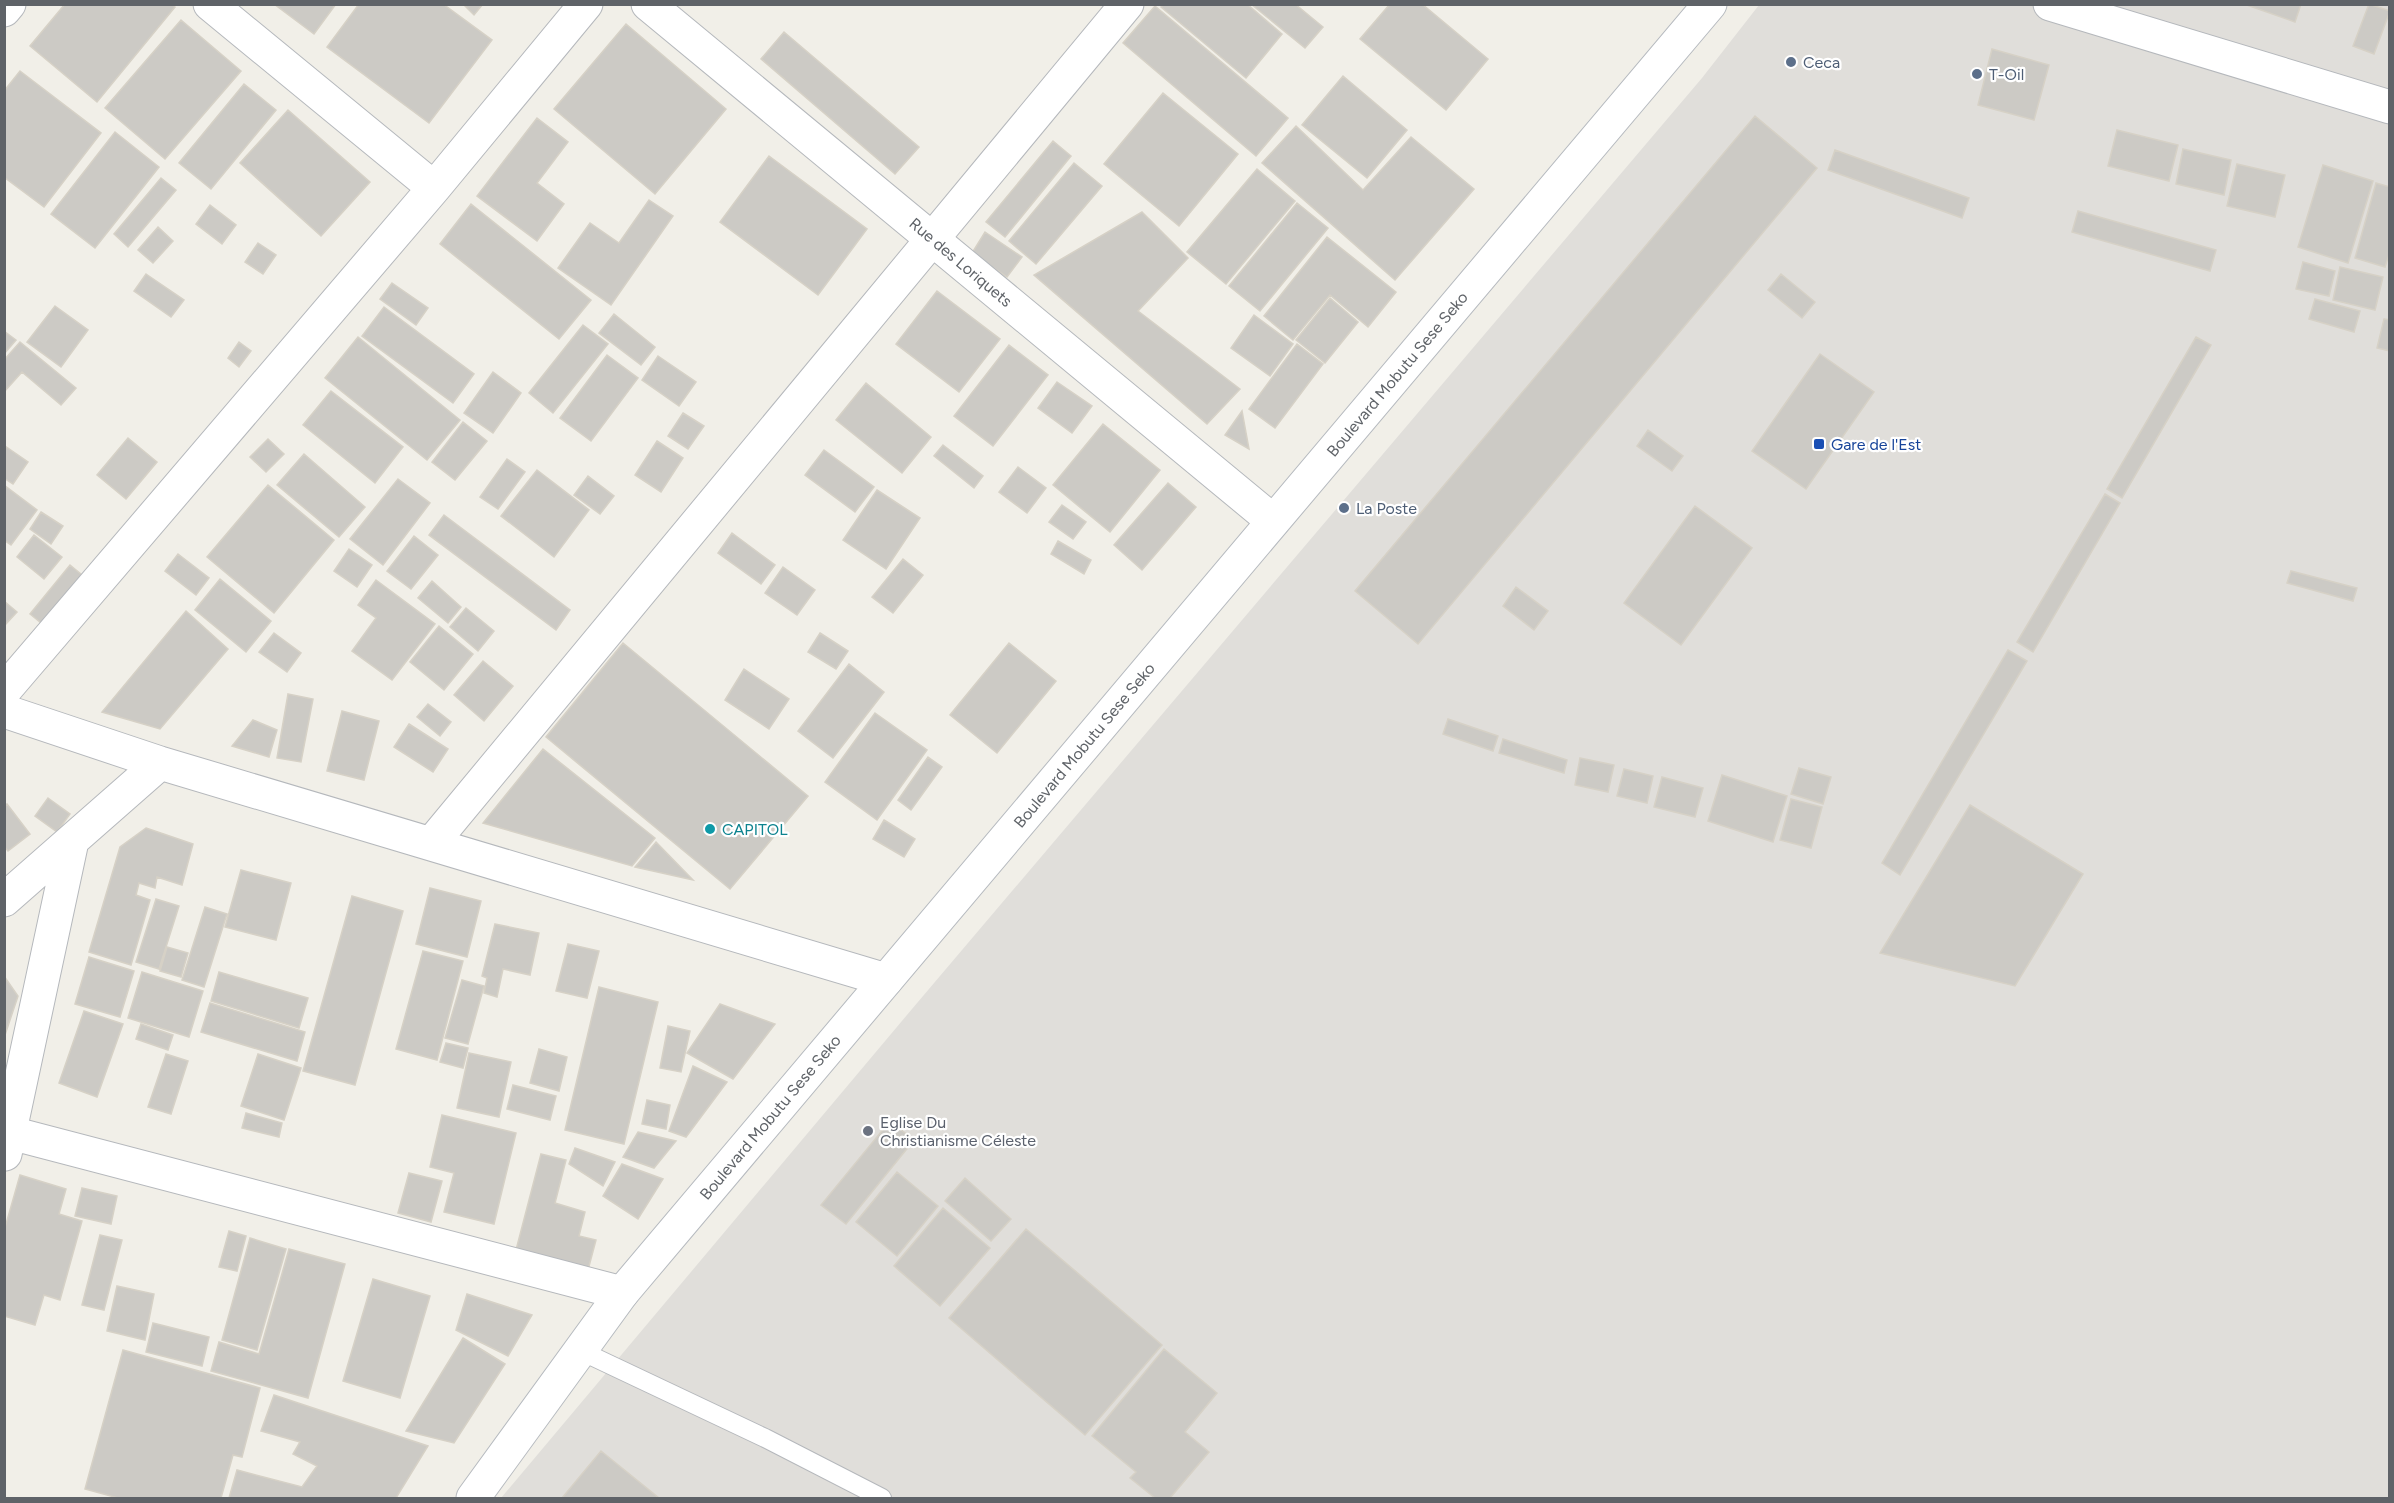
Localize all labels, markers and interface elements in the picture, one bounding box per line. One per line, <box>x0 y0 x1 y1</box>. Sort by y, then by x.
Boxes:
place label: Ceca <box>1803 53 1840 72</box>
marker: Ceca <box>1784 55 1798 69</box>
place label: T-Oil <box>1989 65 2024 84</box>
marker: T-Oil <box>1970 67 1984 81</box>
street label: Rue des Loriquets <box>905 214 1016 311</box>
street label: Boulevard Mobutu Sese Seko <box>1323 288 1472 461</box>
place label: Gare de l'Est <box>1831 435 1921 454</box>
marker: Gare de l'Est <box>1812 437 1826 451</box>
place label: La Poste <box>1356 499 1417 518</box>
marker: La Poste <box>1337 501 1351 515</box>
street label: Boulevard Mobutu Sese Seko <box>1010 659 1159 832</box>
place label: CAPITOL <box>722 820 788 839</box>
marker: CAPITOL <box>703 822 717 836</box>
street label: Boulevard Mobutu Sese Seko <box>696 1031 845 1204</box>
place label: Eglise Du Christianisme Céleste <box>880 1113 1036 1150</box>
marker: Eglise Du Christianisme Céleste <box>861 1124 875 1138</box>

